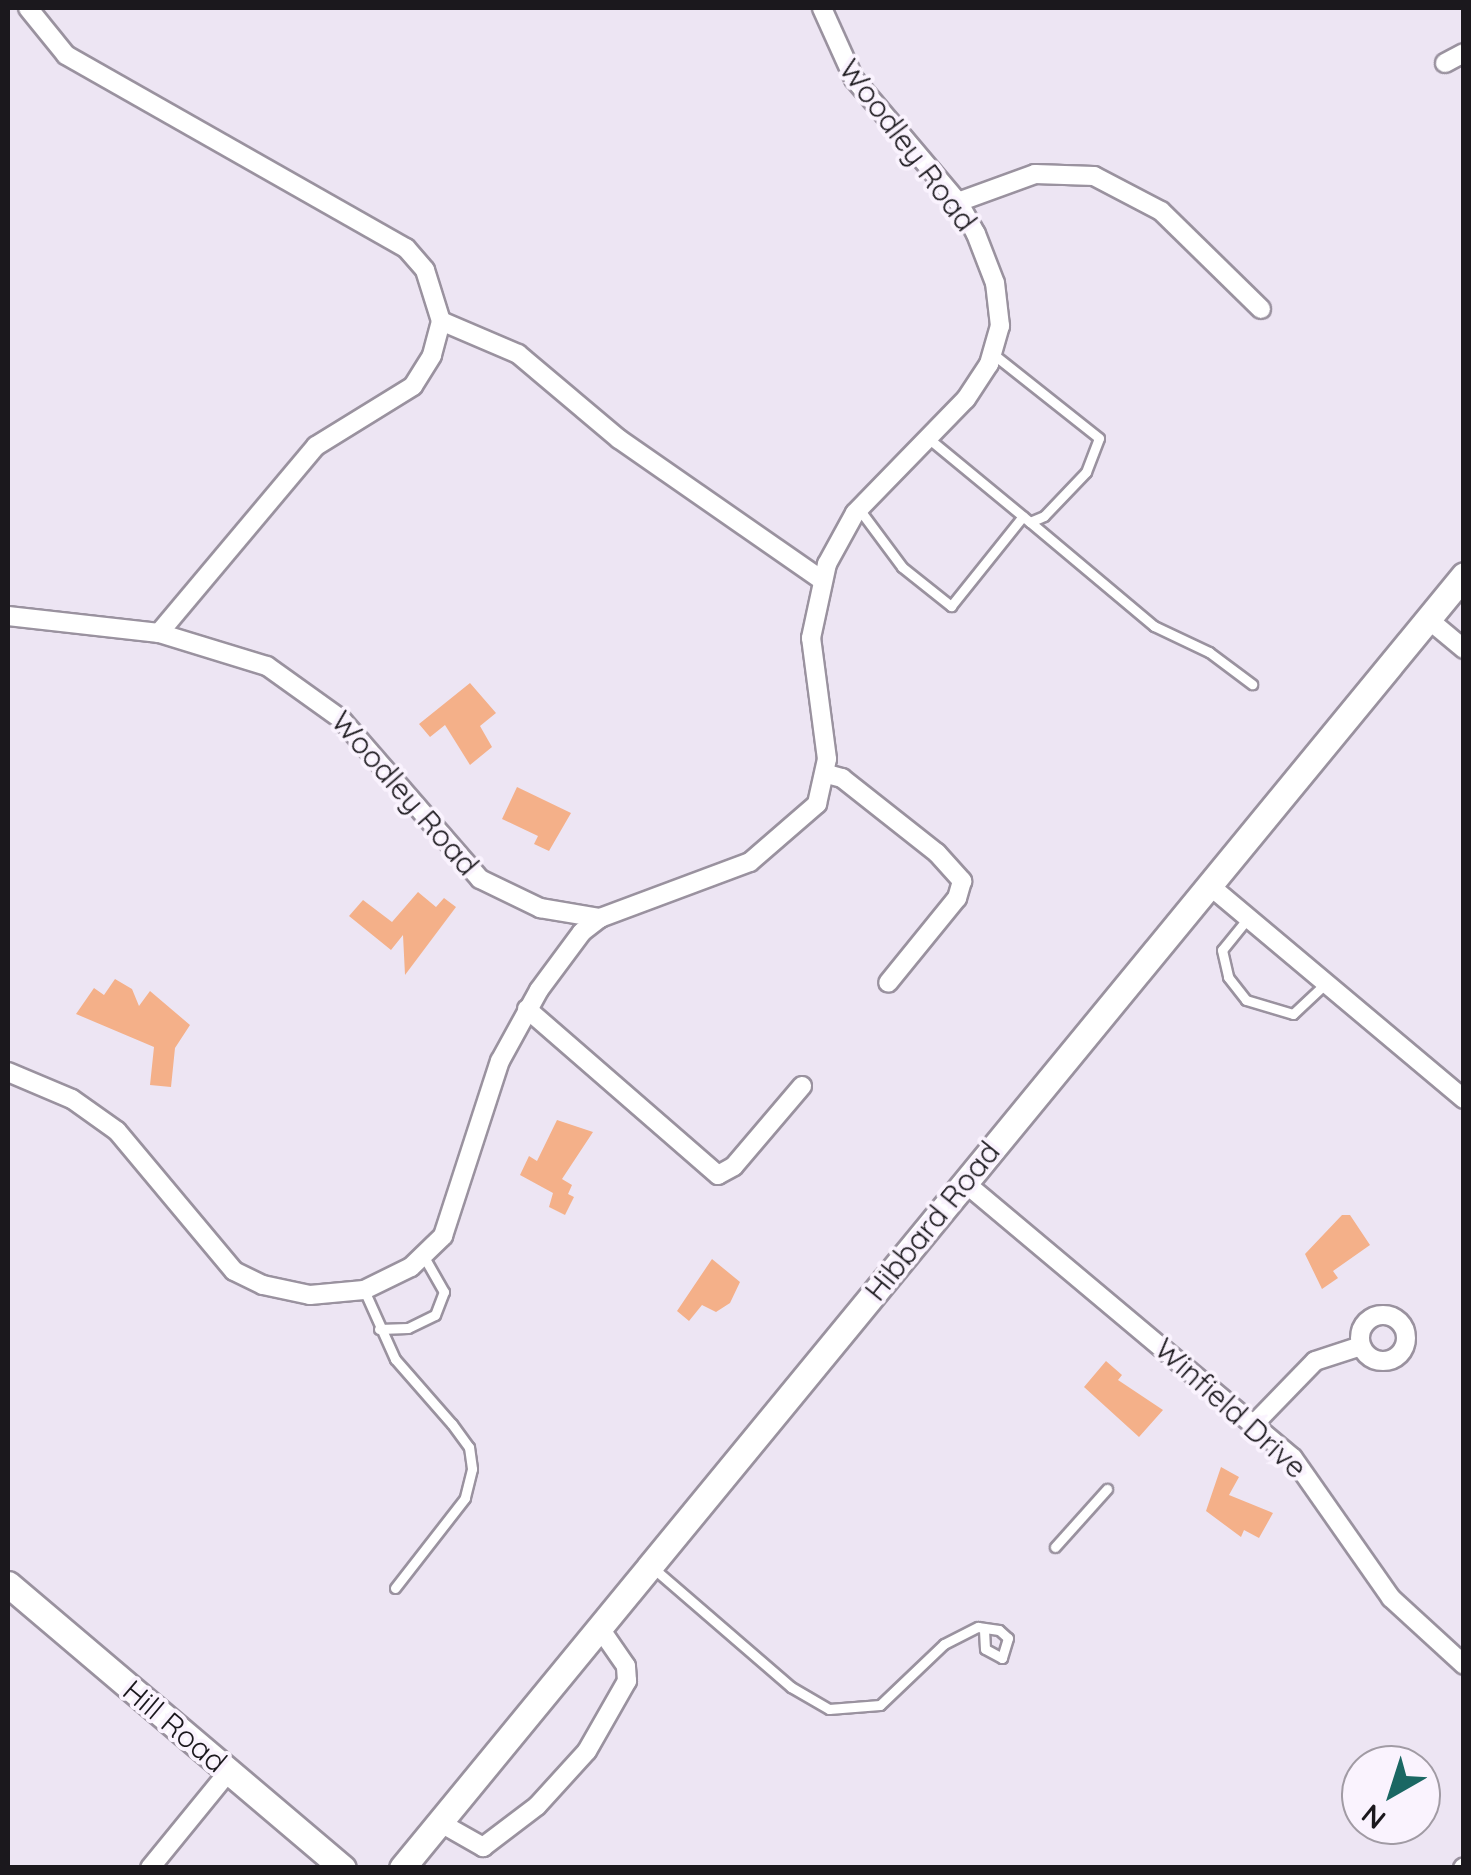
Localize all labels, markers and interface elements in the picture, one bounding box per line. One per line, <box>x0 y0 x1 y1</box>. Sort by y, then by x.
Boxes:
street label: Woodley Road <box>832 52 984 238</box>
street label: Woodley Road <box>324 703 486 883</box>
street label: Hibbard Road <box>857 1134 1007 1308</box>
street label: Winfield Drive <box>1148 1330 1314 1486</box>
street label: Hill Road <box>116 1672 234 1780</box>
north arrow <box>1341 1745 1441 1845</box>
text: N <box>1354 1797 1392 1837</box>

